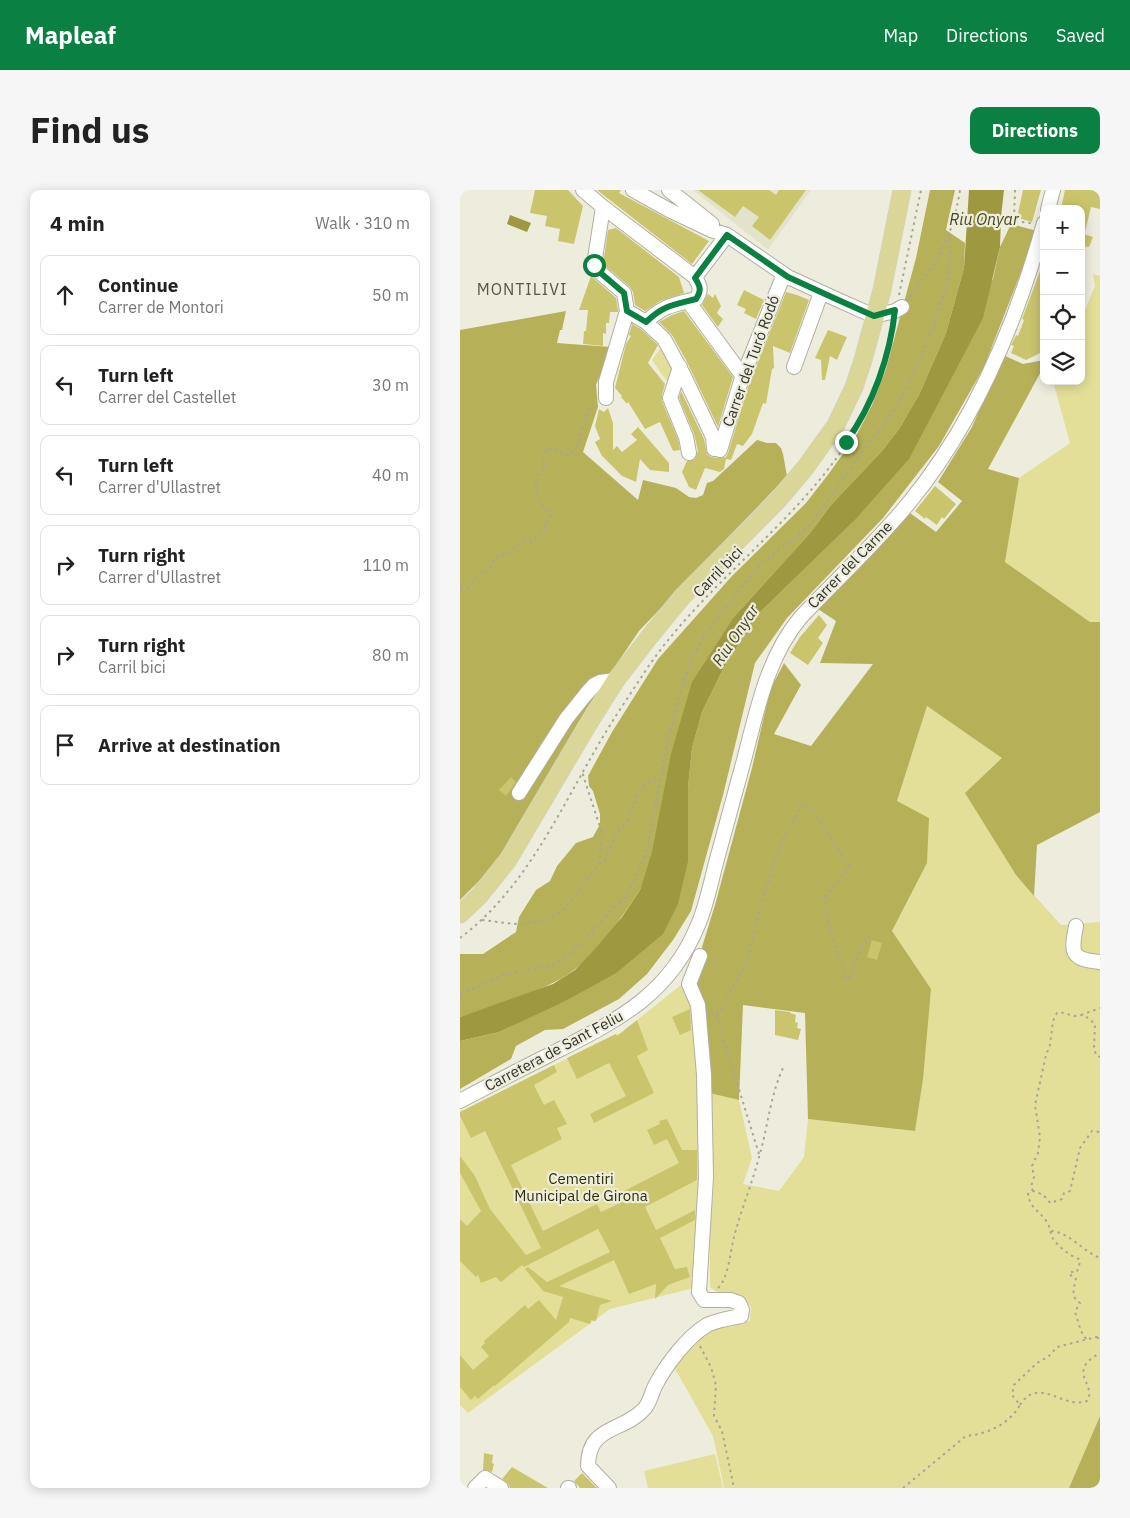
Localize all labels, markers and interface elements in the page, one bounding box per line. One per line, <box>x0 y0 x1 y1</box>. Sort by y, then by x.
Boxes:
text: Mapleaf <box>25 19 116 51</box>
text: Map <box>883 24 918 47</box>
text: Directions <box>946 24 1028 47</box>
text: Saved <box>1056 24 1105 47</box>
text: Find us <box>30 107 149 153</box>
button: Directions <box>970 107 1100 154</box>
map controls <box>1040 205 1085 385</box>
button: + <box>1040 205 1085 250</box>
text: 4 min <box>50 209 105 237</box>
water label: Riu Onyar <box>949 209 1020 229</box>
text: Walk · 310 m <box>315 213 410 233</box>
button: − <box>1040 250 1085 295</box>
route start <box>583 254 606 277</box>
text: Continue <box>98 273 178 297</box>
district label: MONTILIVI <box>477 279 567 299</box>
icon: ahead <box>51 281 79 309</box>
text: 50 m <box>372 285 409 305</box>
street label: Carrer del Turó Rodó <box>718 292 783 429</box>
button: locate <box>1040 295 1085 340</box>
text: Carrer de Montori <box>98 297 224 317</box>
button: layers <box>1040 340 1085 385</box>
text: Turn left <box>98 363 174 387</box>
icon: left <box>51 371 79 399</box>
text: 30 m <box>372 375 409 395</box>
text: Carrer del Castellet <box>98 387 236 407</box>
route end <box>835 431 858 454</box>
text: Turn left <box>98 453 174 477</box>
icon: left <box>51 461 79 489</box>
text: 40 m <box>372 465 409 485</box>
text: Carrer d'Ullastret <box>98 477 221 497</box>
street label: Carrer del Carme <box>803 517 896 612</box>
street label: Carril bici <box>689 542 747 601</box>
text: Turn right <box>98 543 185 567</box>
icon: right <box>51 551 79 579</box>
text: 110 m <box>362 555 409 575</box>
text: Carrer d'Ullastret <box>98 567 221 587</box>
water label: Riu Onyar <box>707 600 763 669</box>
text: Turn right <box>98 633 185 657</box>
icon: right <box>51 641 79 669</box>
text: 80 m <box>372 645 409 665</box>
text: Carril bici <box>98 657 166 677</box>
icon: arrive <box>51 731 79 759</box>
text: Arrive at destination <box>98 733 281 757</box>
street label: Carretera de Sant Feliu <box>481 1006 626 1095</box>
park label: Cementiri Municipal de Girona <box>514 1169 648 1205</box>

